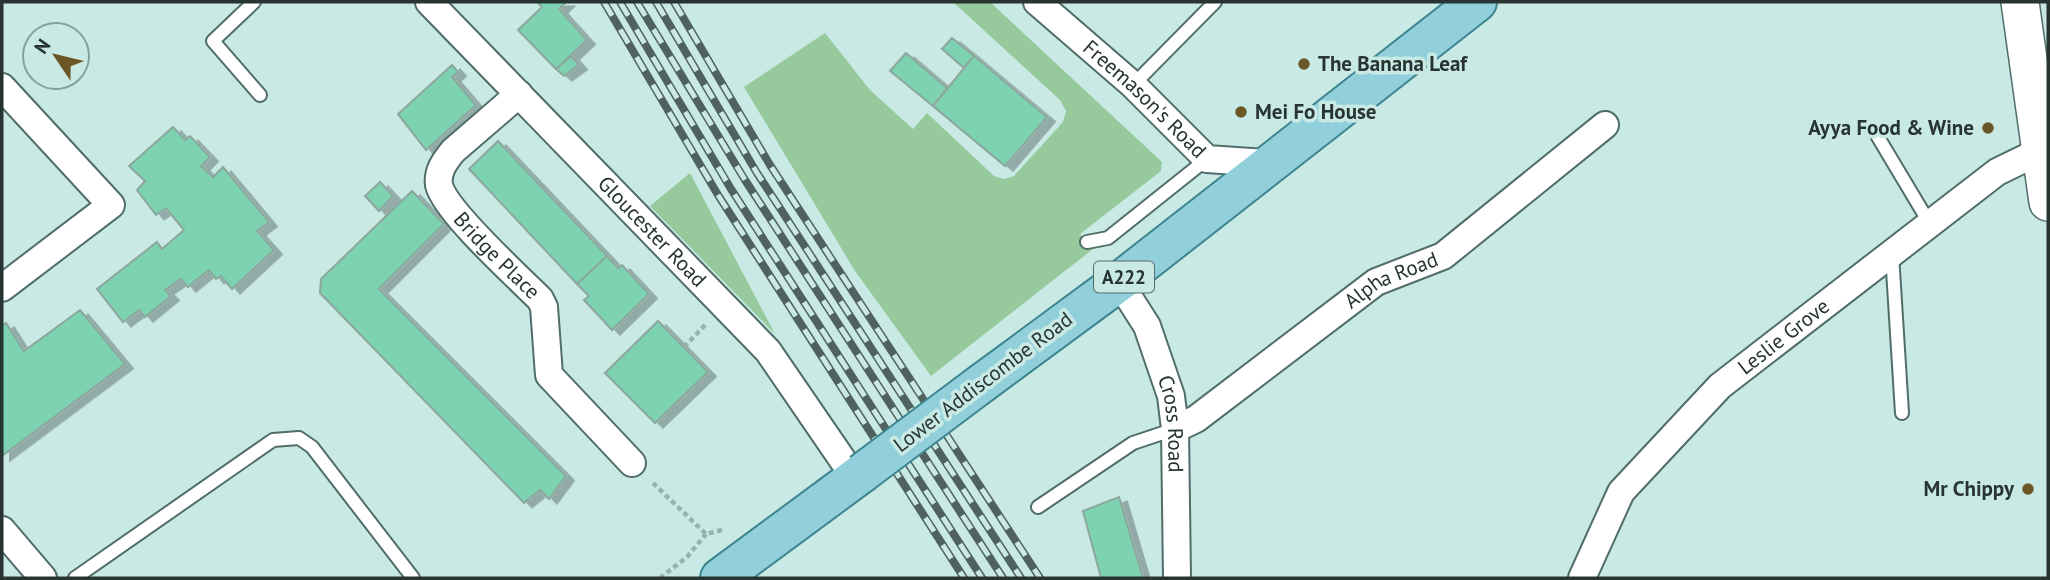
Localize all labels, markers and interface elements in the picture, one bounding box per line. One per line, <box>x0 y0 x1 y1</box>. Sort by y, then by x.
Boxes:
north arrow <box>21 21 91 91</box>
text: N <box>29 34 55 58</box>
street label: Freemason's Road <box>1078 34 1212 164</box>
place label: The Banana Leaf <box>1318 50 1468 77</box>
marker: The Banana Leaf <box>1296 56 1312 72</box>
place label: Mei Fo House <box>1255 98 1376 125</box>
marker: Mei Fo House <box>1233 104 1249 120</box>
place label: Ayya Food & Wine <box>1808 114 1974 141</box>
marker: Ayya Food & Wine <box>1980 120 1996 136</box>
street label: Gloucester Road <box>592 170 712 293</box>
street label: Bridge Place <box>448 206 546 305</box>
street label: Alpha Road <box>1339 245 1442 314</box>
road number: A222 <box>1094 262 1154 292</box>
street label: Leslie Grove <box>1732 292 1835 380</box>
street label: Lower Addiscombe Road <box>888 305 1078 458</box>
street label: Cross Road <box>1152 372 1190 473</box>
place label: Mr Chippy <box>1923 475 2015 502</box>
marker: Mr Chippy <box>2020 481 2036 497</box>

